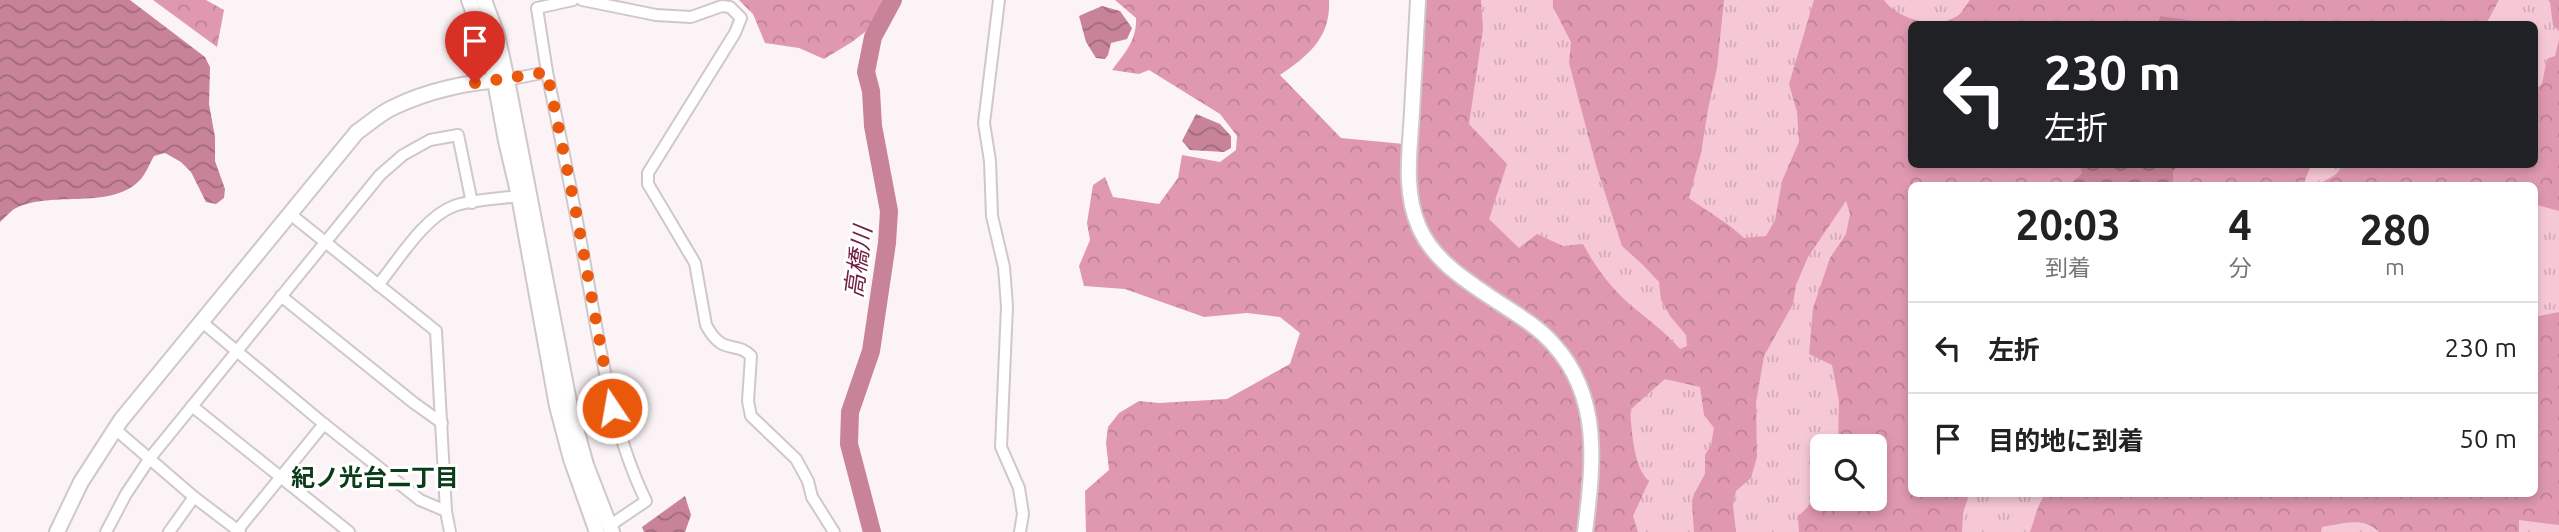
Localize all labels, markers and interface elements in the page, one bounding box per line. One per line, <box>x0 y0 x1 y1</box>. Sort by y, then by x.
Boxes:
pin <box>445 11 505 83</box>
icon: arrive <box>456 22 494 60</box>
text: 230 m <box>2044 44 2181 99</box>
icon: left <box>1929 49 2020 140</box>
text: 左折 <box>2044 109 2108 145</box>
text: 20:03 <box>2016 201 2121 248</box>
text: 4 <box>2228 201 2252 248</box>
text: 280 <box>2359 206 2430 253</box>
water label: 高橋川 <box>840 222 877 300</box>
text: m <box>2385 254 2405 279</box>
text: 到着 <box>2045 255 2091 280</box>
text: 分 <box>2229 255 2252 280</box>
icon: left <box>1929 329 1967 367</box>
text: 230 m <box>2445 333 2517 362</box>
text: 左折 <box>1988 335 2040 364</box>
position arrow <box>575 371 649 445</box>
icon: arrive <box>1929 420 1967 458</box>
text: 50 m <box>2459 424 2517 453</box>
text: 目的地に到着 <box>1988 426 2144 455</box>
map controls <box>1810 434 1887 511</box>
button: search <box>1810 434 1887 511</box>
district label: 紀ノ光台二丁目 <box>291 464 459 491</box>

